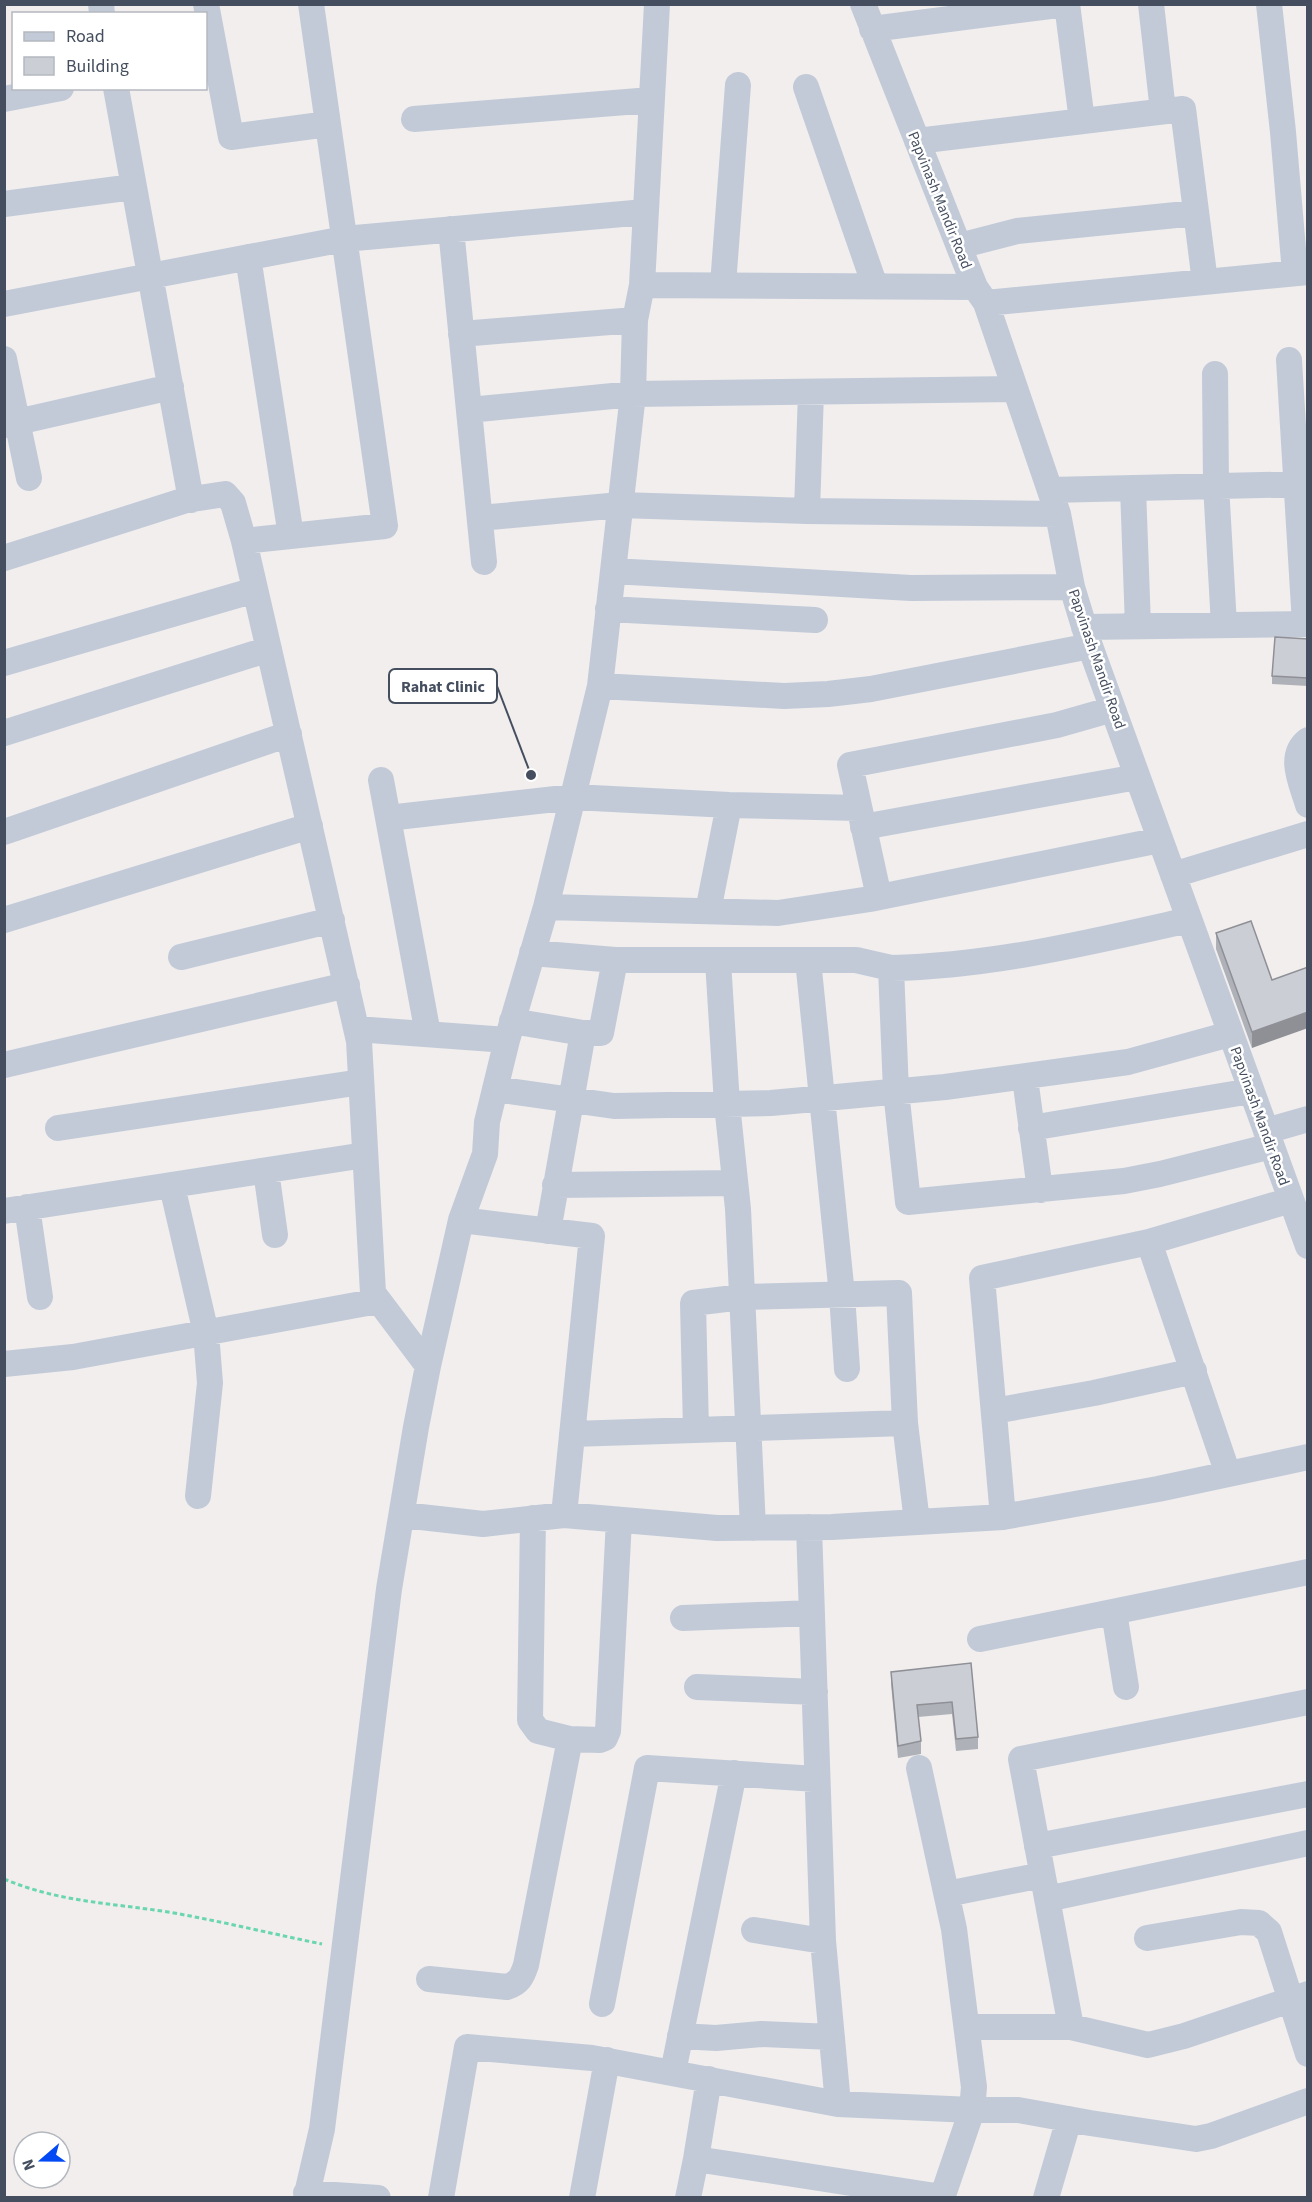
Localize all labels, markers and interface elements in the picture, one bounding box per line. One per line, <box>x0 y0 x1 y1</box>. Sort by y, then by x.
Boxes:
legend <box>12 12 207 90</box>
text: Road <box>66 24 105 49</box>
text: Building <box>66 54 129 79</box>
street label: Papvinash Mandir Road <box>902 128 977 272</box>
street label: Papvinash Mandir Road <box>1063 586 1130 732</box>
callout: Rahat Clinic <box>389 669 497 703</box>
text: Rahat Clinic <box>401 676 486 698</box>
street label: Papvinash Mandir Road <box>1225 1044 1294 1189</box>
north arrow <box>12 2130 72 2190</box>
text: N <box>17 2156 41 2174</box>

